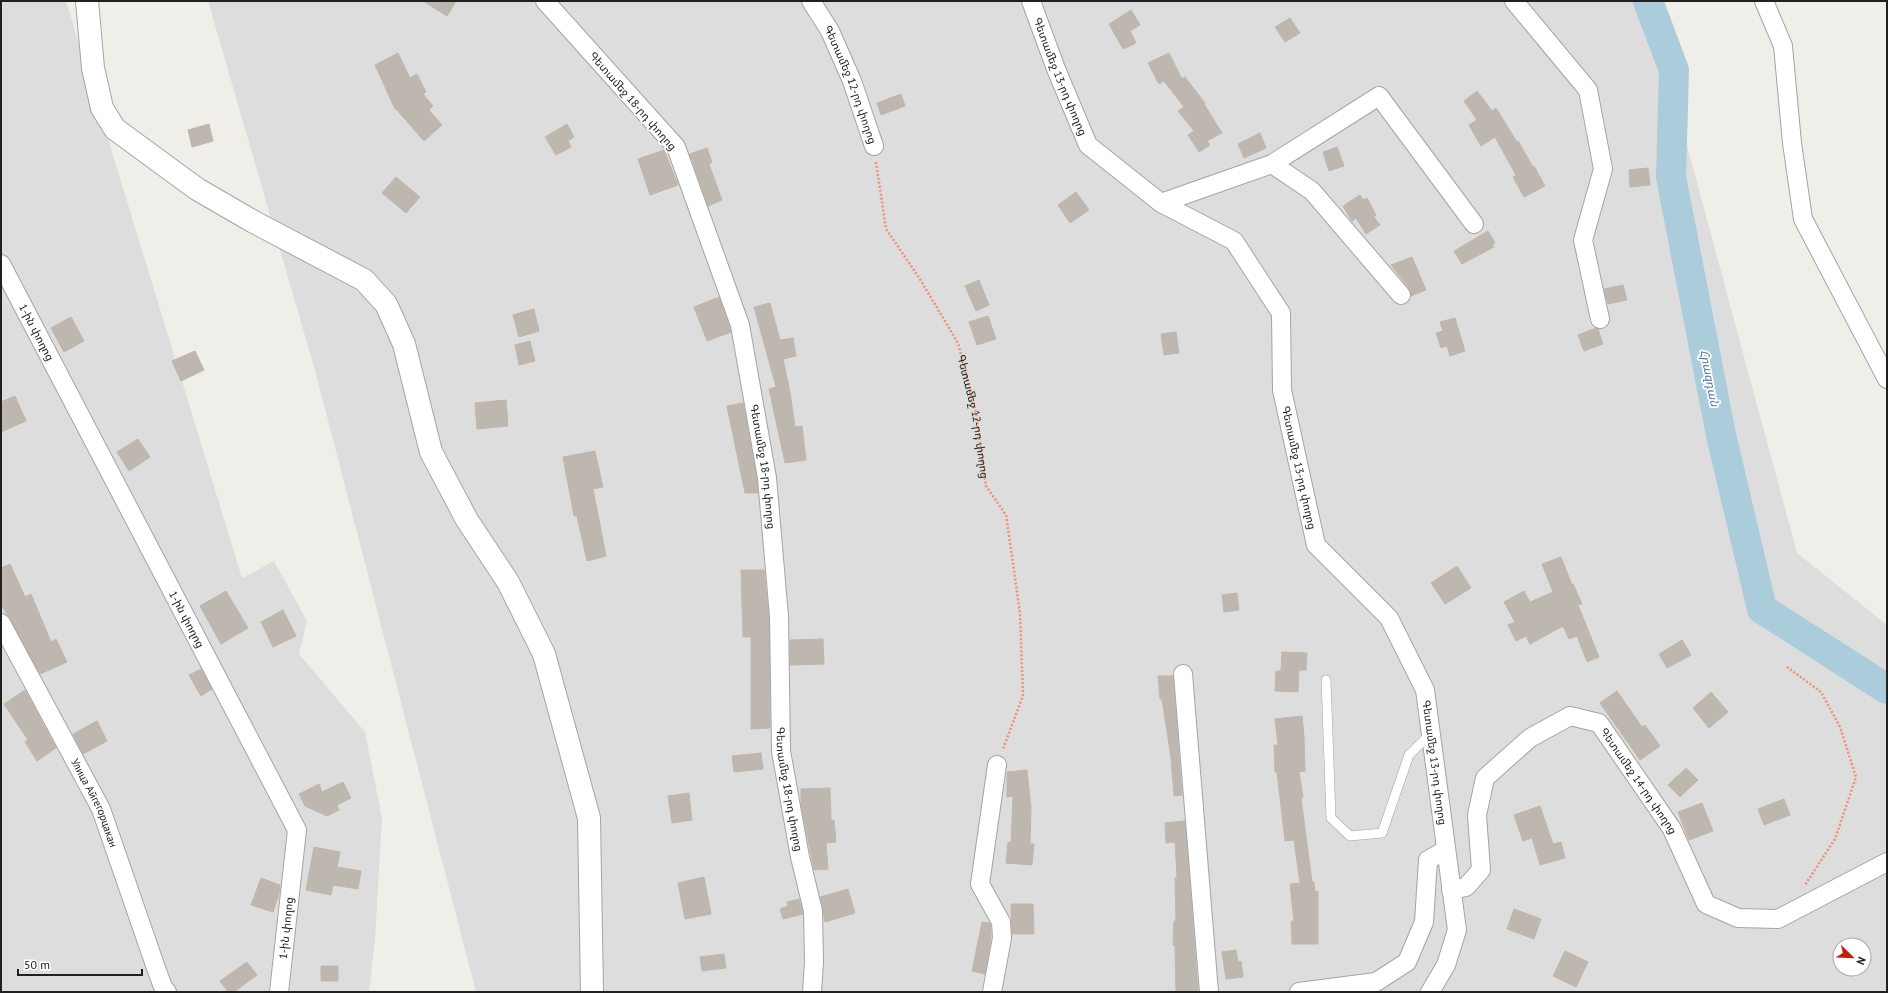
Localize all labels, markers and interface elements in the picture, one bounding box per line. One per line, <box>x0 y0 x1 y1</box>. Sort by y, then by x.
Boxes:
street label: Գետամեջ 13-րդ փողոց <box>1031 15 1090 138</box>
street label: Գետամեջ 12-րդ փողոց <box>821 23 880 146</box>
street label: Գետամեջ 18-րդ փողոց <box>586 49 680 153</box>
street label: 1-ին փողոց <box>16 301 57 363</box>
water label: Հրազդան <box>1697 348 1723 408</box>
street label: Գետամեջ 12-րդ փողոց <box>954 353 992 480</box>
street label: Գետամեջ 18-րդ փողոց <box>747 403 778 530</box>
street label: Գետամեջ 13-րդ փողոց <box>1279 405 1319 531</box>
street label: 1-ին փողոց <box>166 588 207 650</box>
street label: Գետամեջ 13-րդ փողոց <box>1419 699 1450 826</box>
street label: Գետամեջ 14-րդ փողոց <box>1597 725 1680 836</box>
street label: Գետամեջ 18-րդ փողոց <box>774 727 806 853</box>
street label: Улица Айгегорцакан <box>68 756 121 849</box>
street label: 1-ին փողոց <box>276 896 296 960</box>
north arrow <box>1832 937 1872 977</box>
scale bar <box>18 951 142 977</box>
text: N <box>1853 955 1869 967</box>
text: 50 m <box>24 957 50 972</box>

